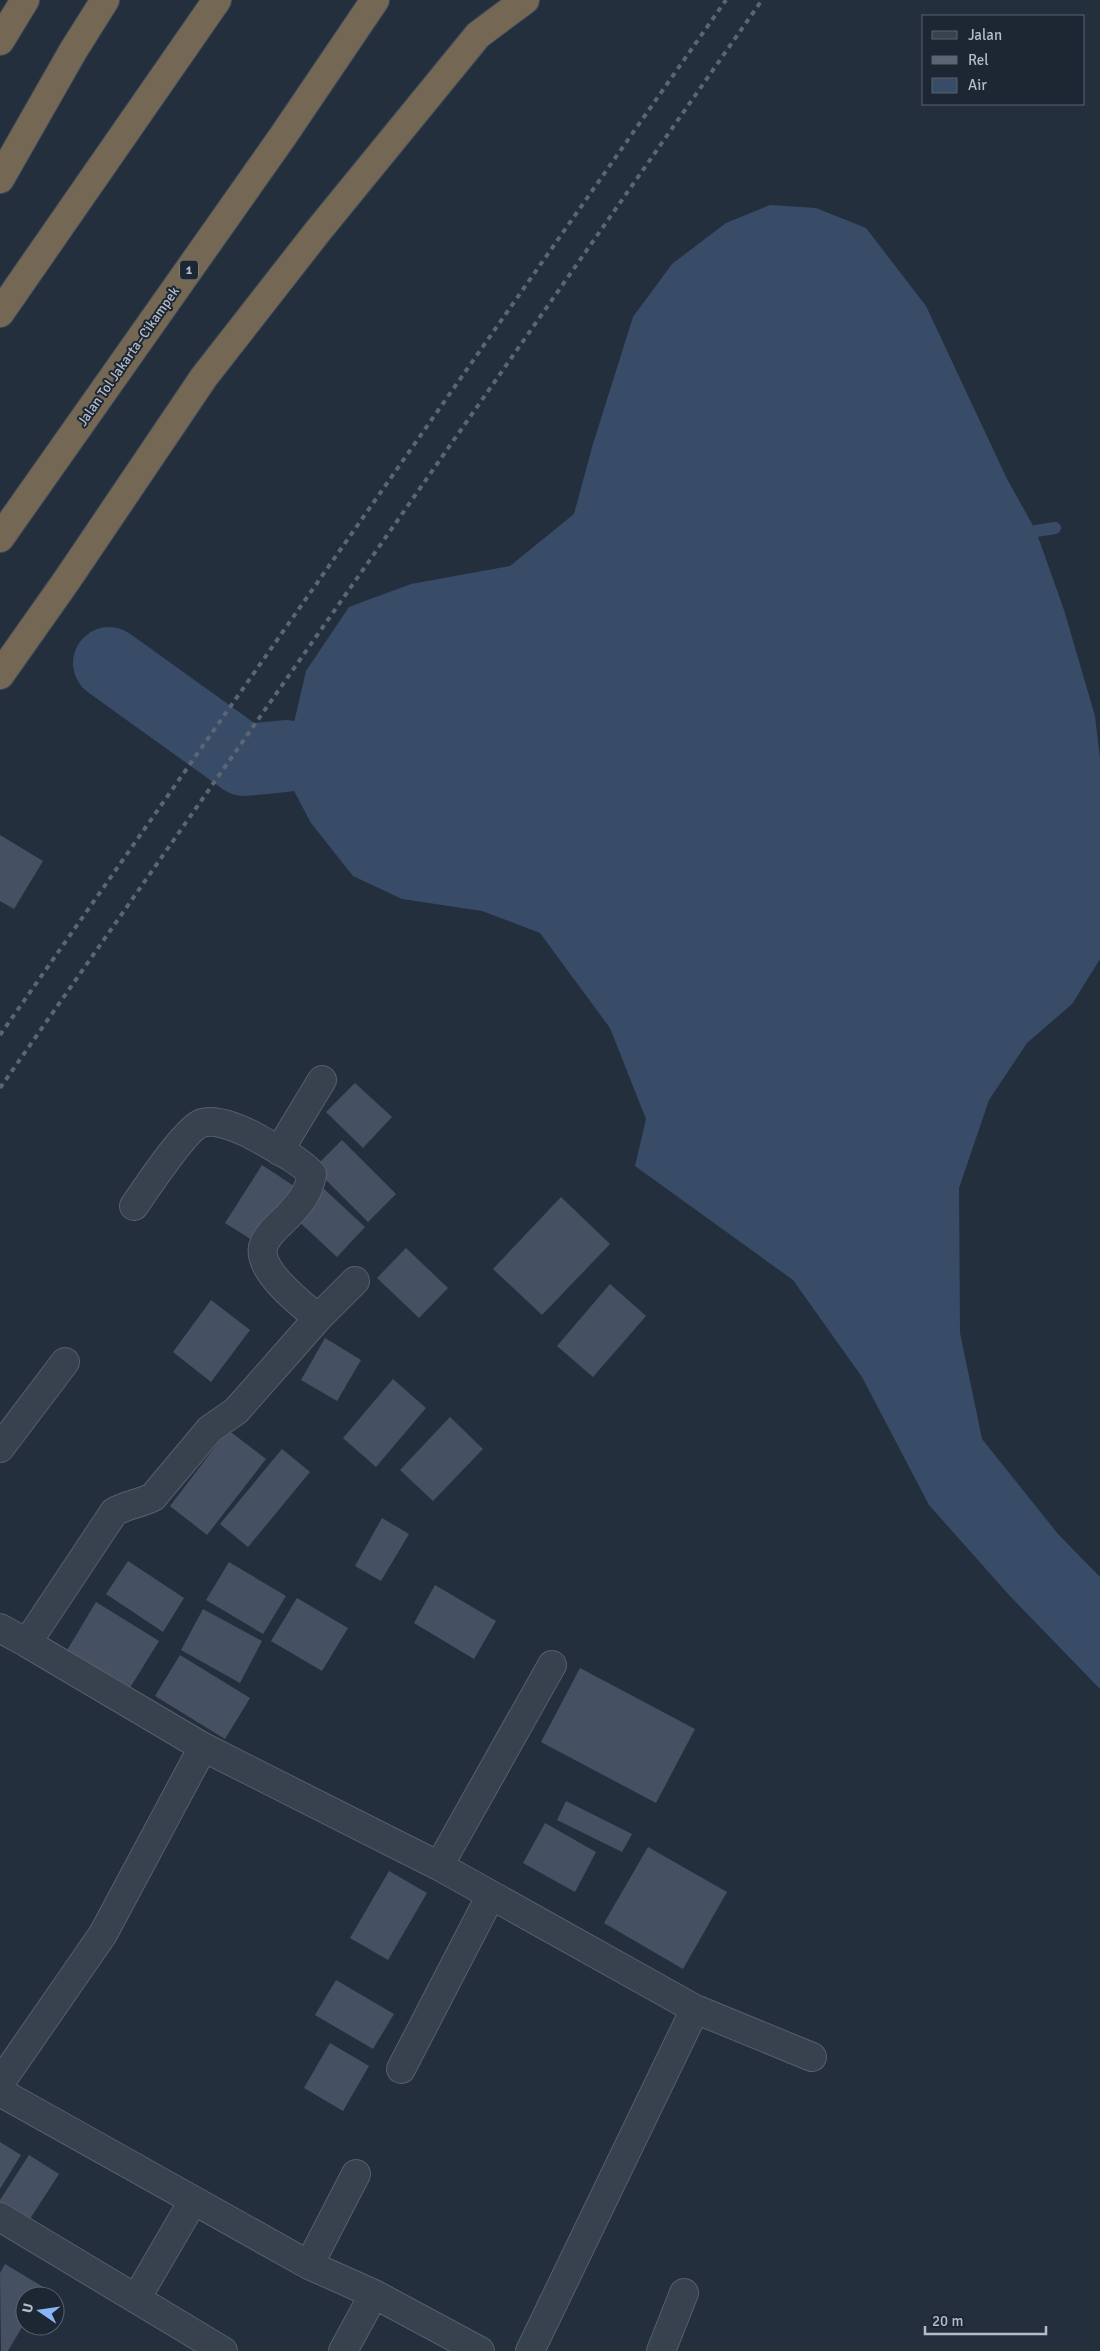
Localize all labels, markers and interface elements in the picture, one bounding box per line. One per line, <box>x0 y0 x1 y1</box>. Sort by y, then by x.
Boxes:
legend <box>922 15 1085 105</box>
text: Jalan <box>968 26 1002 44</box>
text: Rel <box>968 51 989 69</box>
text: Air <box>968 76 987 94</box>
road number: 1 <box>180 260 198 280</box>
street label: Jalan Tol Jakarta–Cikampek <box>74 283 183 429</box>
north arrow <box>15 2286 65 2336</box>
text: U <box>18 2302 37 2315</box>
scale bar <box>925 2304 1046 2336</box>
text: 20 m <box>932 2312 963 2330</box>

